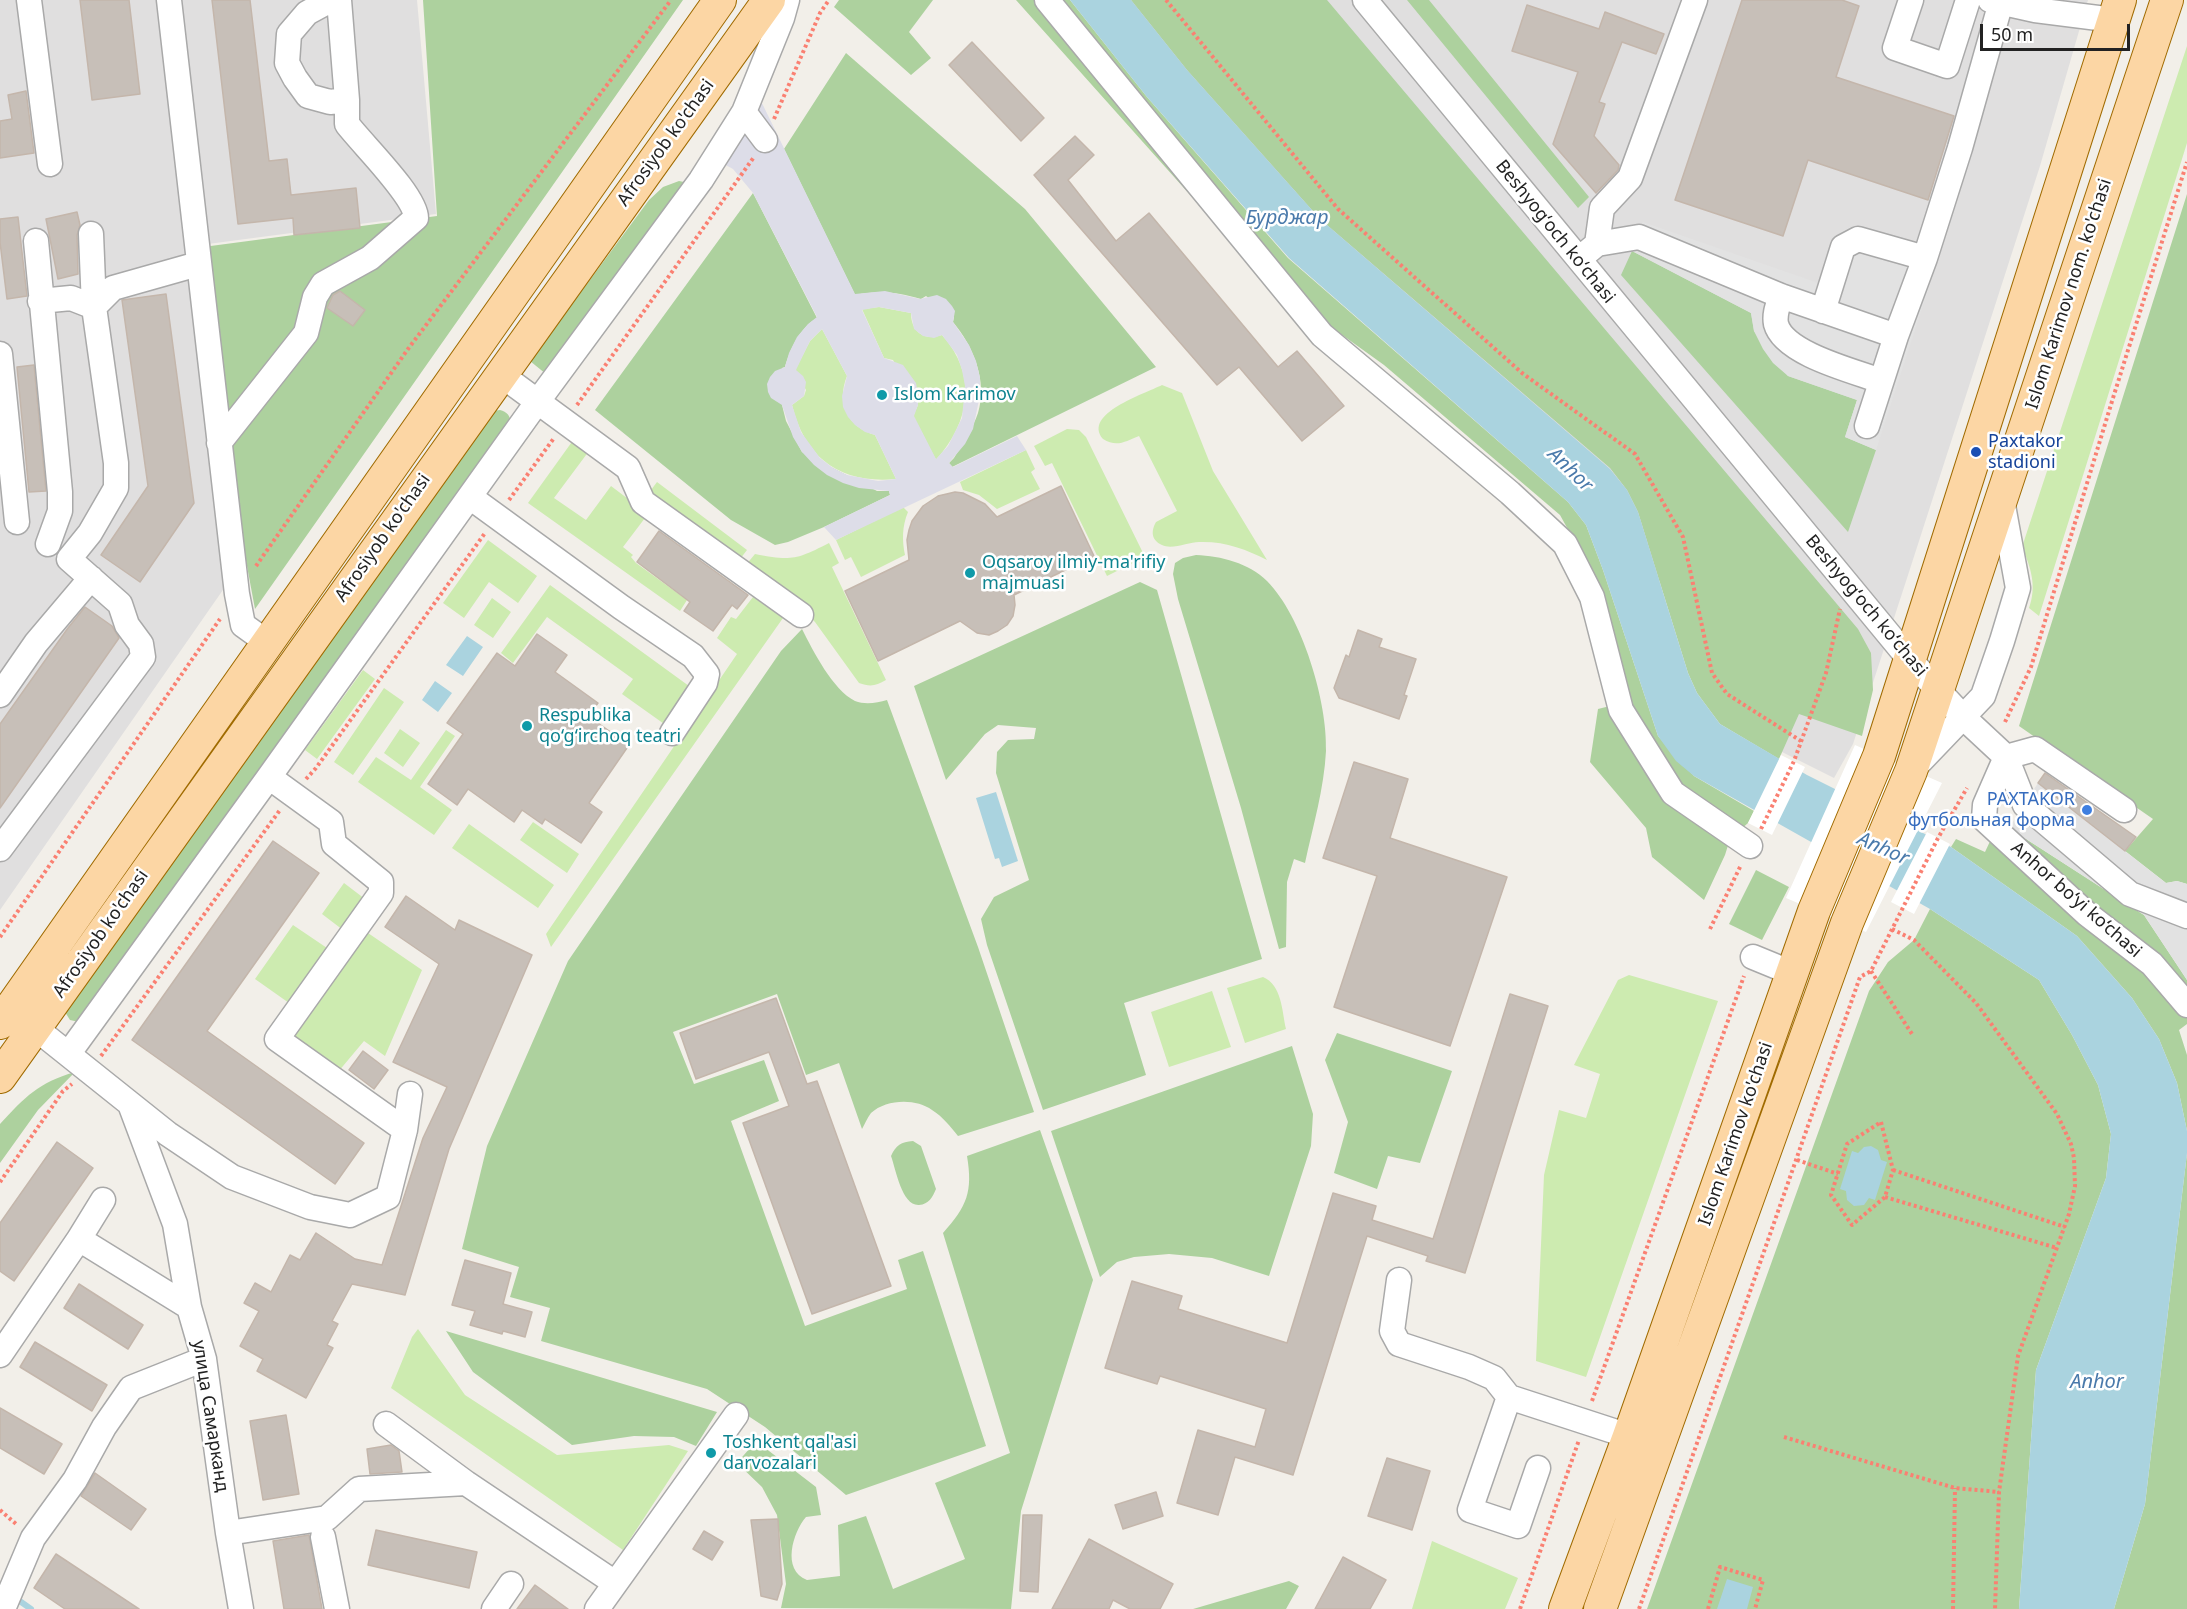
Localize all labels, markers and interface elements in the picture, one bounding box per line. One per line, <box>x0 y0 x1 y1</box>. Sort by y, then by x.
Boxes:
scale bar <box>1983 12 2133 50</box>
text: 50 m <box>1991 22 2033 46</box>
street label: Afrosiyob ko'chasi <box>613 76 719 210</box>
street label: Beshyogʻoch koʻchasi <box>1491 156 1619 308</box>
street label: Islom Karimov nom. ko'chasi <box>2021 176 2117 412</box>
water label: Бурджар <box>1246 206 1328 230</box>
place label: Islom Karimov <box>894 384 1016 406</box>
marker: Islom Karimov <box>875 388 889 402</box>
place label: Paxtakor stadioni <box>1988 431 2063 474</box>
water label: Anhor <box>1542 443 1598 497</box>
marker: Paxtakor stadioni <box>1969 445 1983 459</box>
street label: Afrosiyob ko'chasi <box>331 470 435 606</box>
street label: Beshyogʻoch koʻchasi <box>1801 531 1931 681</box>
place label: Oqsaroy ilmiy-ma'rifiy majmuasi <box>982 552 1165 594</box>
marker: Oqsaroy ilmiy-ma'rifiy majmuasi <box>963 566 977 580</box>
place label: Respublika qo‘g‘irchoq teatri <box>539 705 681 748</box>
marker: Respublika qo‘g‘irchoq teatri <box>520 719 534 733</box>
place label: PAXTAKOR футбольная форма <box>1908 789 2075 832</box>
marker: PAXTAKOR футбольная форма <box>2080 803 2094 817</box>
water label: Anhor <box>1854 827 1912 871</box>
street label: Anhor bo‘yi ko‘chasi <box>2006 837 2146 963</box>
street label: Afrosiyob ko'chasi <box>49 866 153 1002</box>
street label: Islom Karimov ko'chasi <box>1694 1039 1778 1229</box>
street label: улица Самарканд <box>187 1339 233 1493</box>
water label: Anhor <box>2070 1370 2124 1394</box>
place label: Toshkent qal'asi darvozalari <box>723 1432 857 1474</box>
marker: Toshkent qal'asi darvozalari <box>704 1446 718 1460</box>

